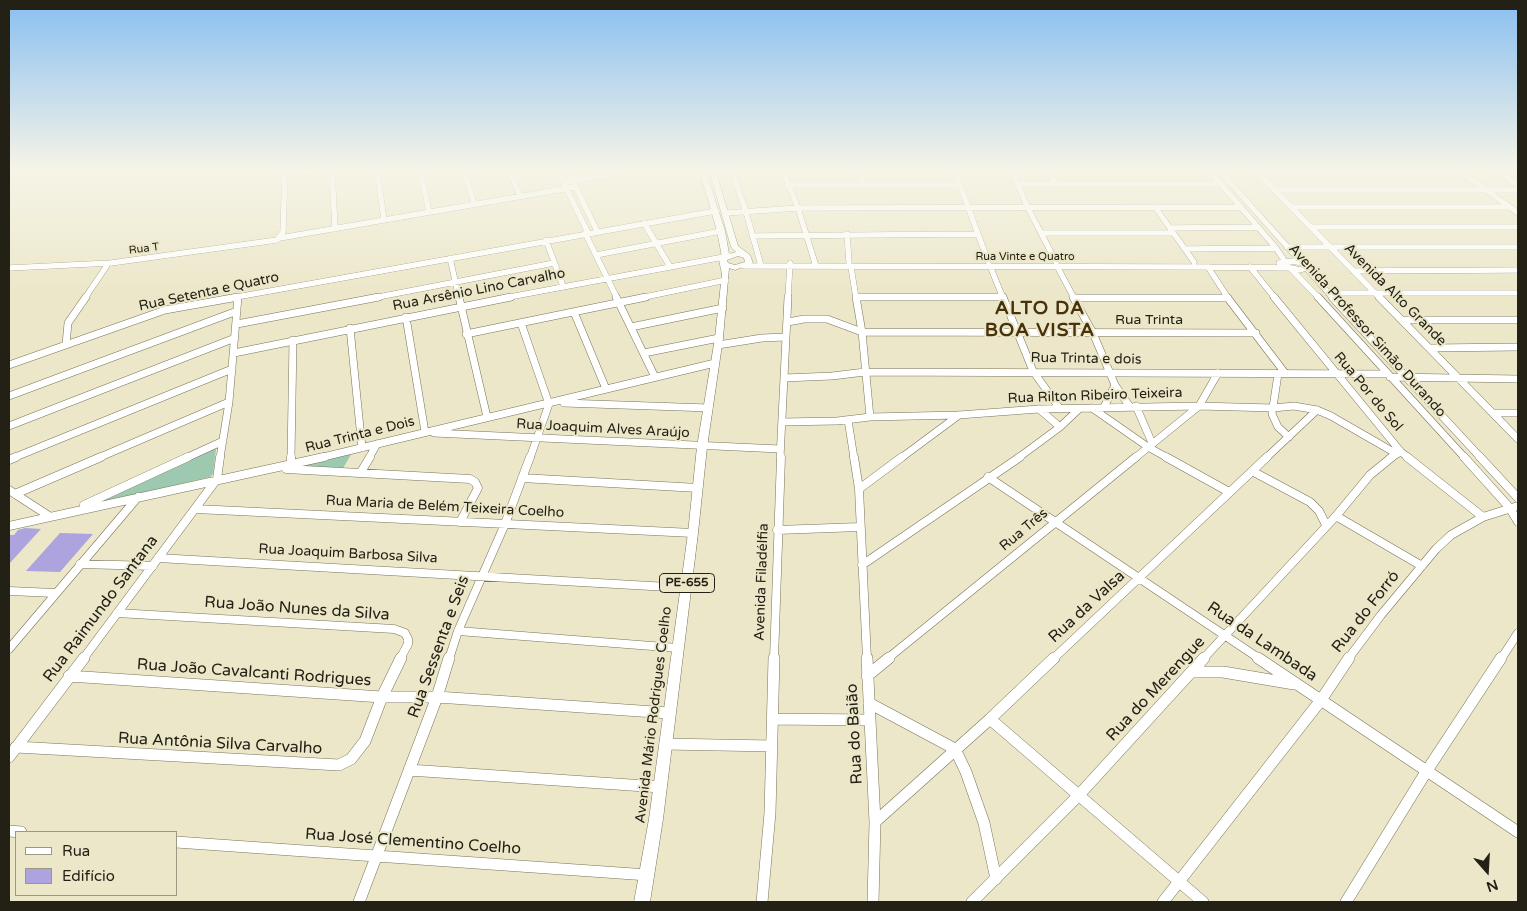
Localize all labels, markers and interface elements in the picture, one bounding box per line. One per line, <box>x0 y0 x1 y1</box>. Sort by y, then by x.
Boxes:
street label: Avenida Alto Grande <box>1340 240 1450 350</box>
street label: Rua T <box>128 241 160 257</box>
street label: Avenida Professor Simão Durando <box>1285 241 1449 421</box>
street label: Rua Vinte e Quatro <box>975 250 1075 264</box>
street label: Rua Arsênio Lino Carvalho <box>391 265 567 315</box>
street label: Rua Setenta e Quatro <box>137 269 281 315</box>
district label: ALTO DA BOA VISTA <box>984 298 1096 342</box>
street label: Rua Trinta <box>1115 312 1183 328</box>
street label: Rua Por do Sol <box>1330 349 1406 435</box>
street label: Rua Trinta e dois <box>1030 350 1142 368</box>
street label: Rua Rilton Ribeiro Teixeira <box>1007 385 1183 407</box>
street label: Rua Trinta e Dois <box>303 413 417 457</box>
street label: Rua Joaquim Alves Araújo <box>516 416 690 442</box>
street label: Rua Maria de Belém Teixeira Coelho <box>325 492 565 522</box>
street label: Rua Três <box>997 505 1051 555</box>
street label: Avenida Filadélfia <box>752 523 772 641</box>
street label: Rua Raimundo Santana <box>39 532 163 686</box>
street label: Rua Joaquim Barbosa Silva <box>258 541 438 567</box>
street label: Rua da Valsa <box>1045 567 1129 647</box>
street label: Rua do Forró <box>1328 567 1404 657</box>
street label: Rua Sessenta e Seis <box>404 573 474 721</box>
road number: PE-655 <box>660 574 714 592</box>
street label: Rua João Nunes da Silva <box>204 593 390 625</box>
street label: Rua da Lambada <box>1203 598 1321 686</box>
street label: Avenida Mário Rodrigues Coelho <box>632 606 676 824</box>
street label: Rua do Merengue <box>1103 633 1209 745</box>
street label: Rua João Cavalcanti Rodrigues <box>136 655 372 691</box>
street label: Rua do Baião <box>843 683 867 785</box>
street label: Rua Antônia Silva Carvalho <box>117 729 323 759</box>
street label: Rua José Clementino Coelho <box>304 825 522 859</box>
legend <box>15 831 178 896</box>
text: Rua <box>62 842 90 860</box>
north arrow <box>1462 846 1512 896</box>
text: Edifício <box>62 867 115 885</box>
text: N <box>1484 876 1500 896</box>

